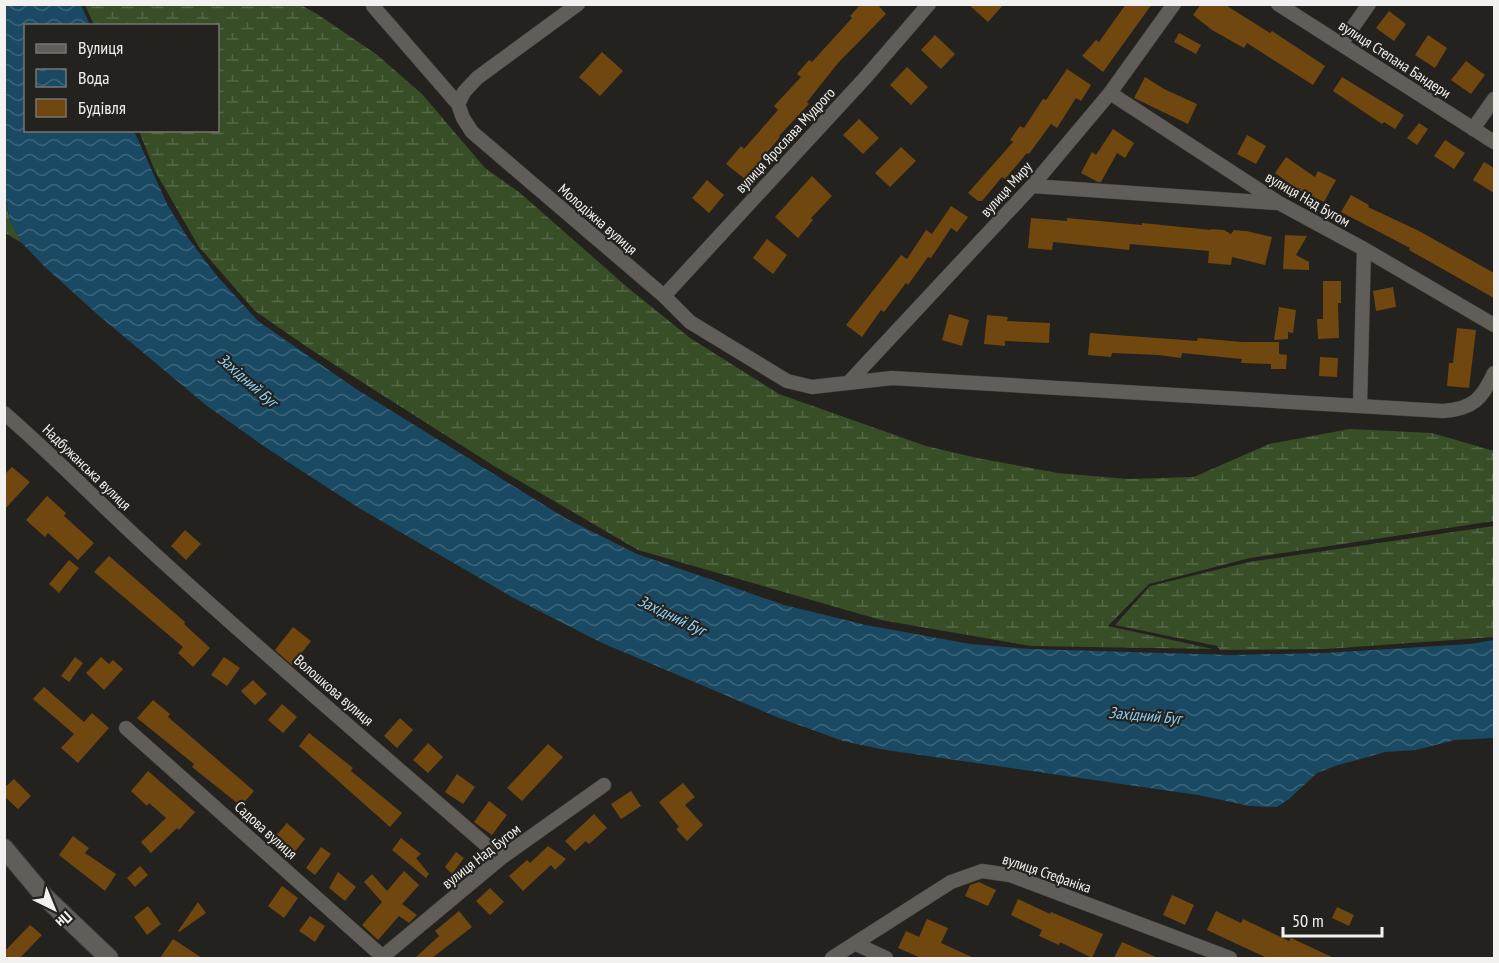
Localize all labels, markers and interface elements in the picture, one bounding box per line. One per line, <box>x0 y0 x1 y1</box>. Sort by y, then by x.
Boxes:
street label: вулиця Степана Бандери <box>1335 16 1455 102</box>
legend <box>24 24 219 132</box>
text: Вулиця <box>78 36 123 59</box>
text: Вода <box>78 66 109 89</box>
street label: вулиця Ярослава Мудрого <box>731 83 839 197</box>
text: Будівля <box>78 96 126 119</box>
street label: вулиця Миру <box>976 157 1036 221</box>
street label: вулиця Над Бугом <box>1262 167 1354 231</box>
street label: Молодіжна вулиця <box>554 179 642 259</box>
water label: Західний Буг <box>214 349 284 413</box>
street label: Надбужанська вулиця <box>39 420 135 514</box>
water label: Західний Буг <box>635 590 711 641</box>
street label: Волошкова вулиця <box>290 650 378 730</box>
water label: Західний Буг <box>1108 702 1184 728</box>
street label: Садова вулиця <box>231 797 301 863</box>
street label: вулиця Над Бугом <box>438 819 524 893</box>
street label: вулиця Стефаніка <box>1000 849 1094 897</box>
north arrow <box>24 879 84 939</box>
scale bar <box>1283 900 1382 938</box>
text: Пн <box>52 907 77 933</box>
text: 50 m <box>1292 909 1324 932</box>

